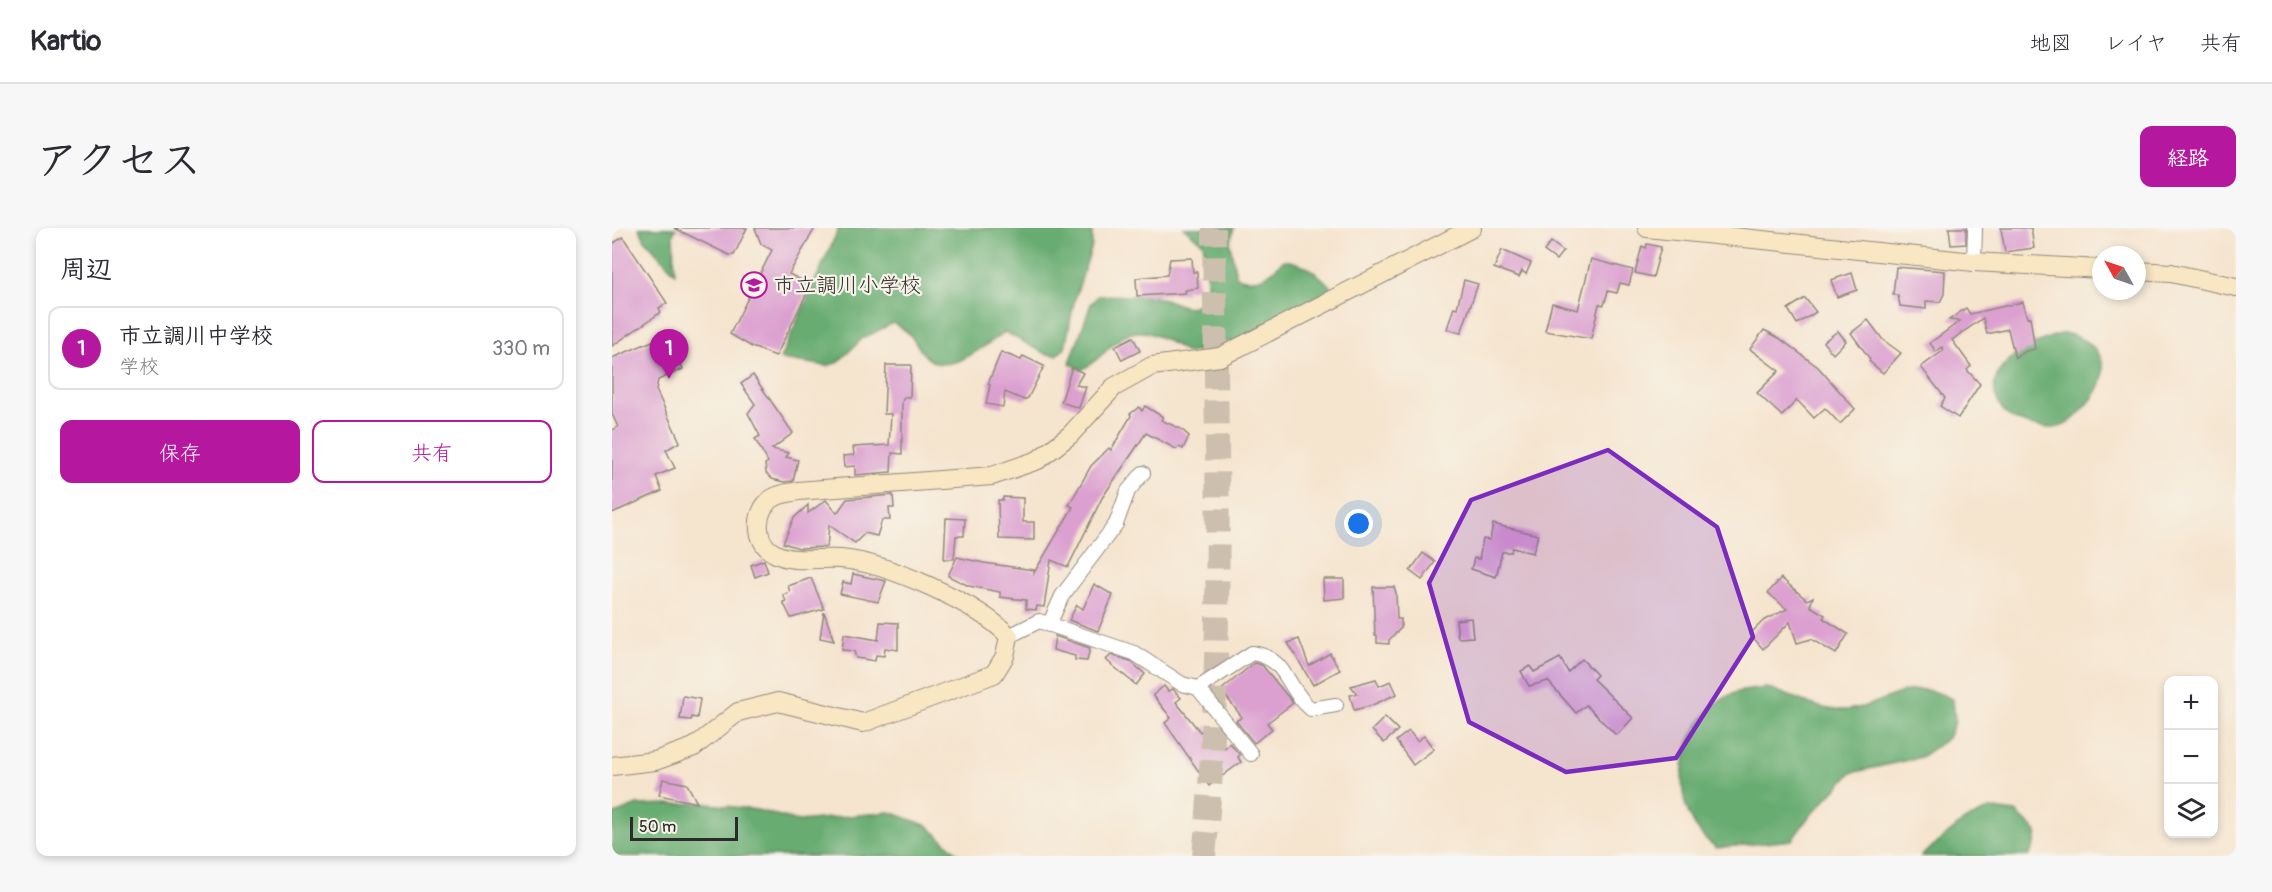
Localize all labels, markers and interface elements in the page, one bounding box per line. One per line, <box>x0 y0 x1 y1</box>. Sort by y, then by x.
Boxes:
text: Kartio <box>30 24 101 59</box>
text: 地図 <box>2030 30 2072 57</box>
text: レイヤ <box>2105 30 2167 57</box>
text: 共有 <box>2200 30 2242 57</box>
button: 経路 <box>2140 126 2236 187</box>
text: アクセス <box>36 135 201 187</box>
north arrow <box>2092 246 2146 300</box>
text: 周辺 <box>60 254 112 286</box>
school or university icon: 市立調川小学校 <box>739 270 769 300</box>
place label: 市立調川小学校 <box>774 272 921 299</box>
text: 市立調川中学校 <box>119 322 273 350</box>
pin: 1 <box>650 330 688 379</box>
text: 1 <box>78 336 85 361</box>
text: 330 m <box>492 336 550 361</box>
text: 学校 <box>119 354 159 379</box>
button: 保存 <box>60 420 300 483</box>
button: 共有 <box>312 420 552 483</box>
your location <box>1344 509 1373 538</box>
map controls <box>2164 676 2218 838</box>
button: + <box>2164 676 2218 730</box>
button: − <box>2164 730 2218 784</box>
button: layers <box>2164 784 2218 838</box>
scale bar <box>630 814 738 842</box>
text: 50 m <box>639 817 676 837</box>

